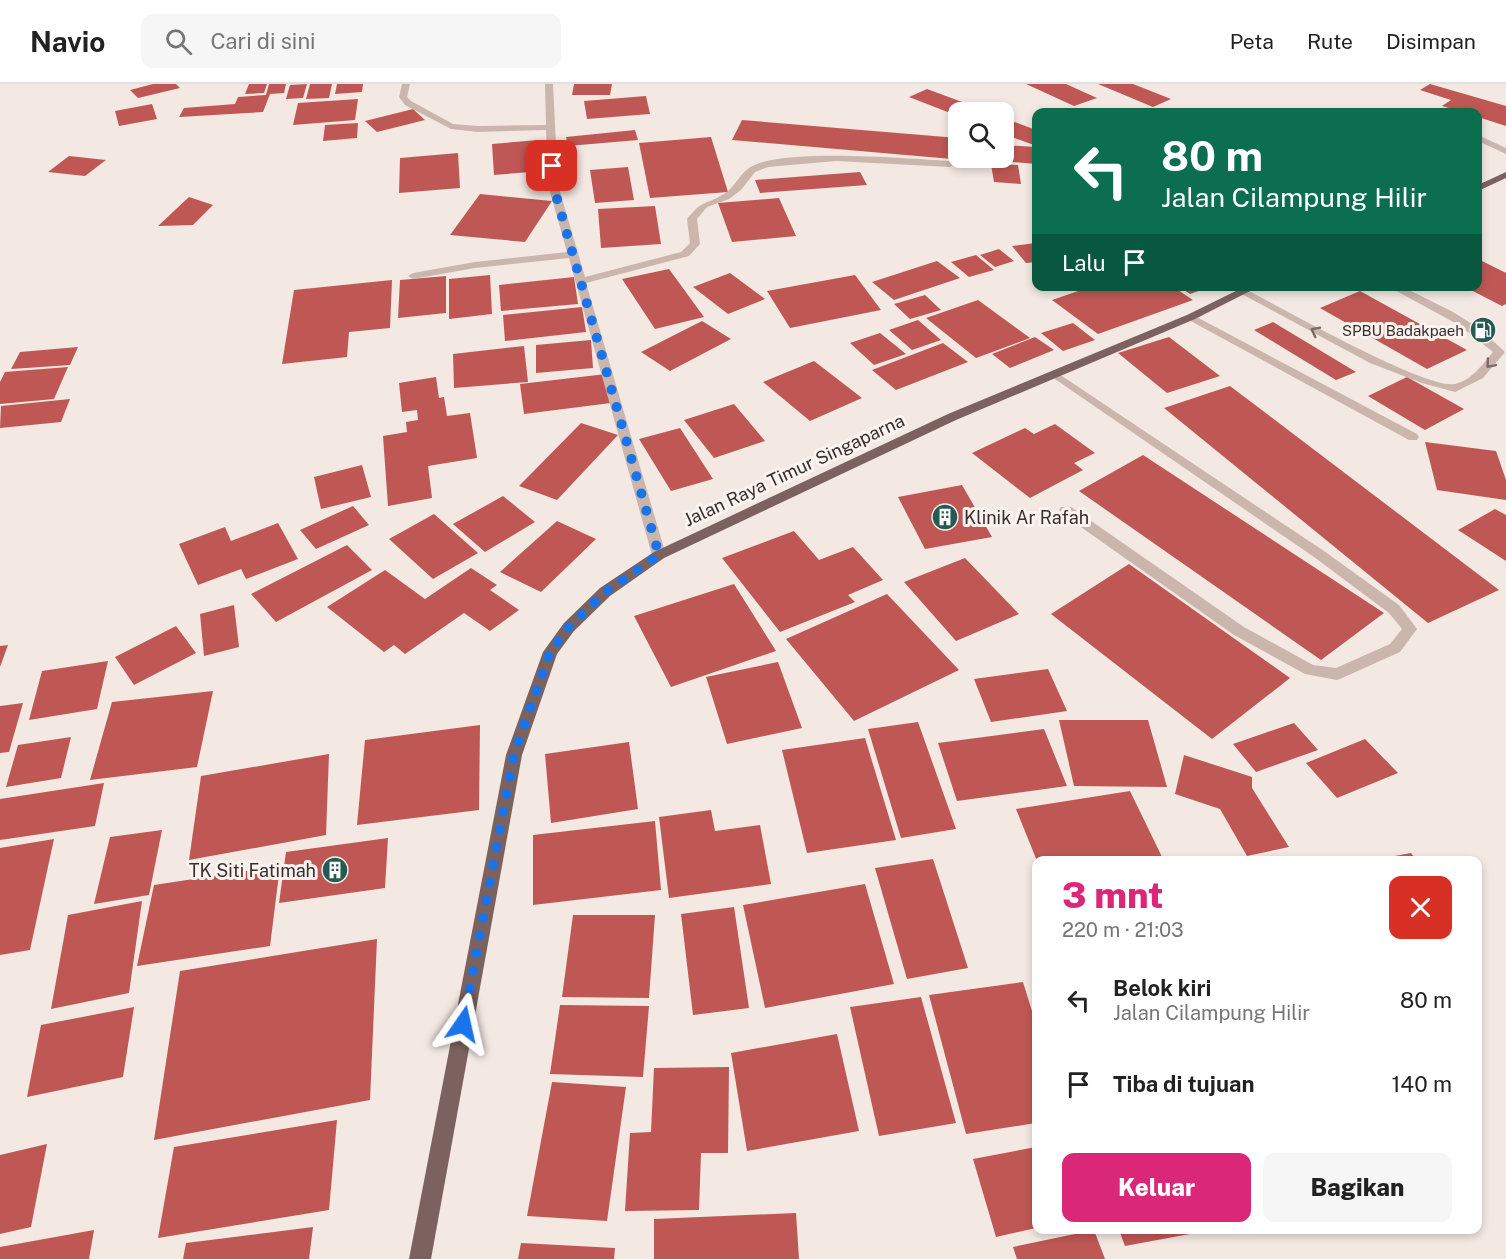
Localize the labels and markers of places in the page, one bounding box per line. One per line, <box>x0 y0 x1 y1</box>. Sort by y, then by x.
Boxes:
pin <box>526 140 577 191</box>
fuel station icon: SPBU Badakpaeh <box>1468 315 1498 345</box>
place label: SPBU Badakpaeh <box>1342 322 1464 339</box>
building icon: Klinik Ar Rafah <box>930 502 960 532</box>
place label: Klinik Ar Rafah <box>964 507 1089 528</box>
building icon: TK Siti Fatimah <box>320 855 350 885</box>
place label: TK Siti Fatimah <box>189 860 316 881</box>

